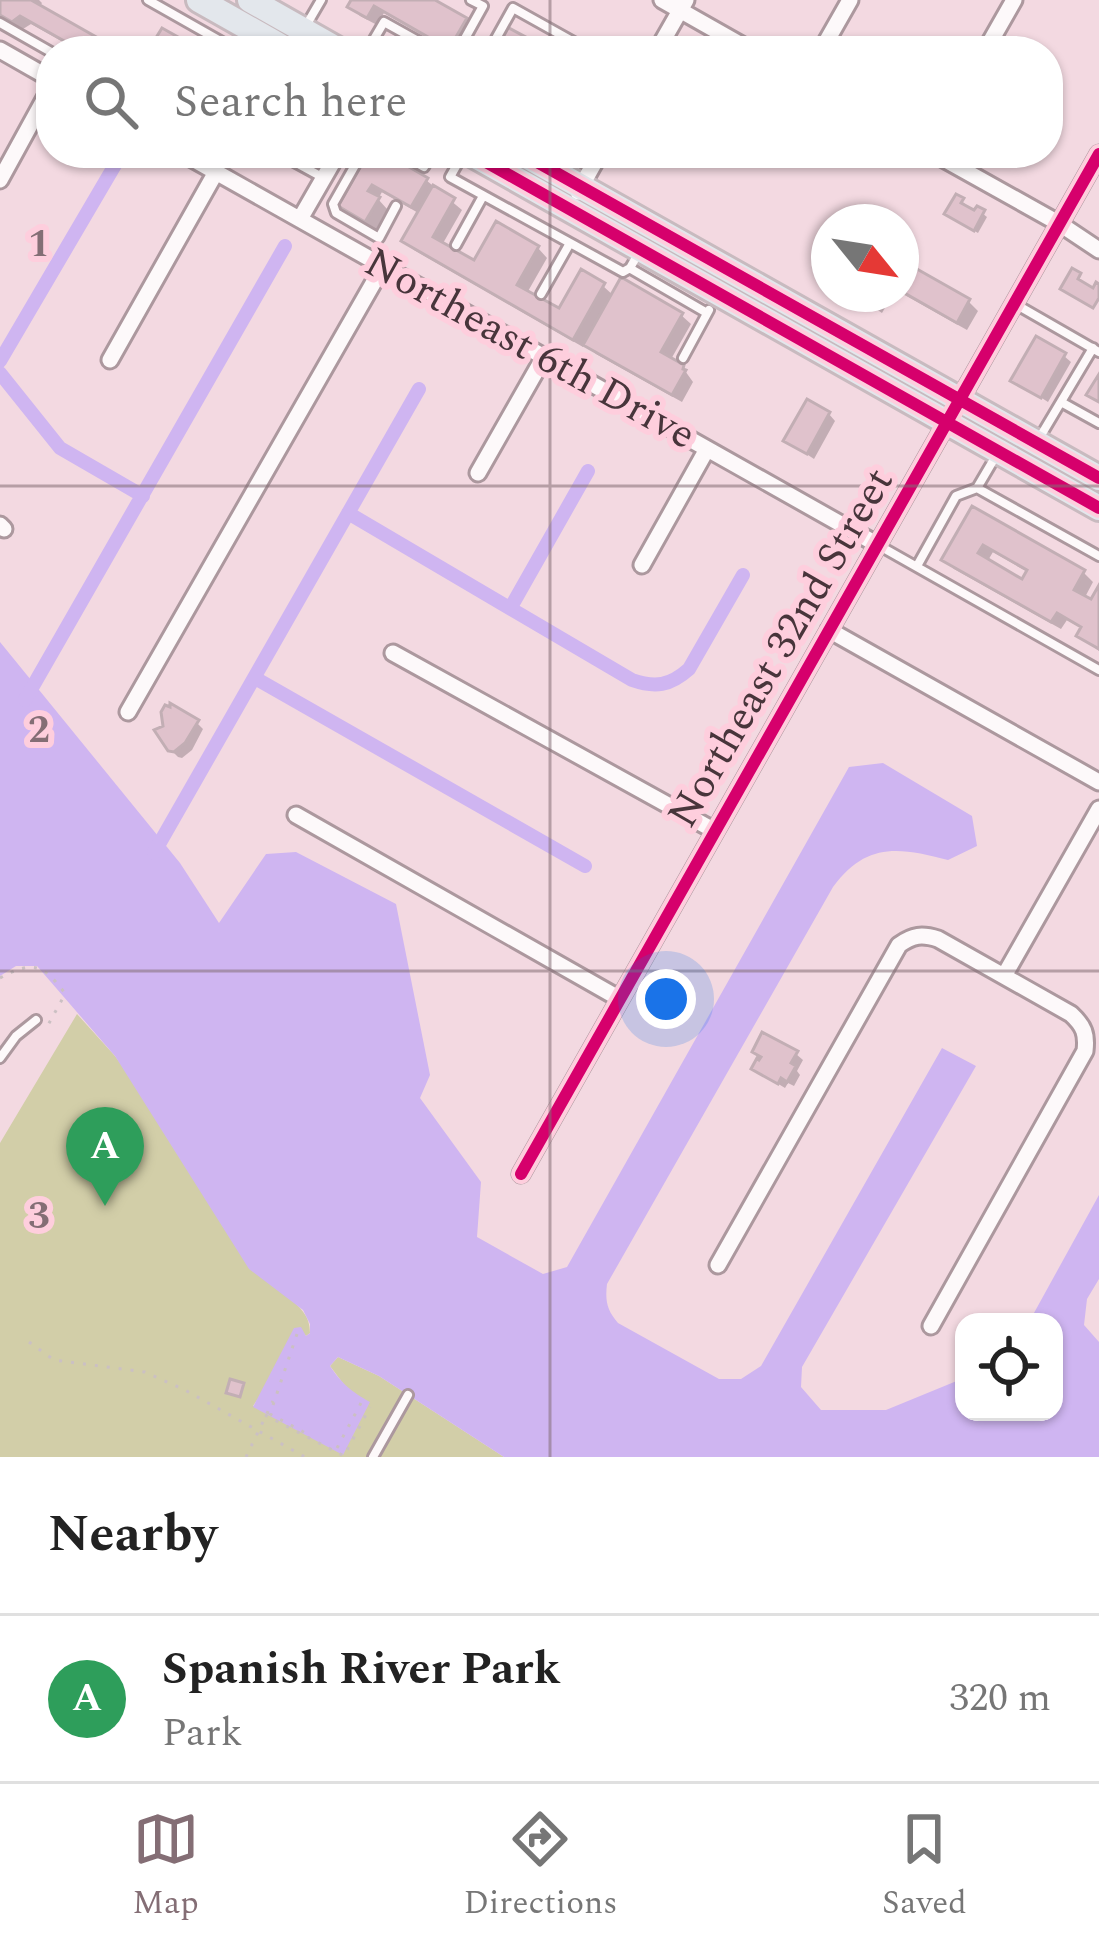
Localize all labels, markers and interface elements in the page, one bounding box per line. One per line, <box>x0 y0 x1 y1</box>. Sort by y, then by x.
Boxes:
search box <box>36 36 1063 168</box>
text: Search here <box>174 68 407 137</box>
icon: search <box>78 69 144 135</box>
north arrow <box>811 204 919 312</box>
text: 1 <box>28 215 50 274</box>
street label: Northeast 6th Drive <box>353 232 707 466</box>
street label: Northeast 32nd Street <box>652 456 910 840</box>
text: 2 <box>28 701 50 760</box>
your location <box>636 969 696 1029</box>
pin: A <box>66 1107 144 1206</box>
text: 3 <box>28 1187 50 1246</box>
map controls <box>955 1313 1063 1421</box>
button: locate <box>955 1313 1063 1421</box>
text: Nearby <box>48 1496 217 1574</box>
text: Spanish River Park <box>162 1635 561 1704</box>
text: A <box>72 1669 102 1728</box>
text: 320 m <box>949 1669 1051 1728</box>
text: Park <box>162 1704 242 1763</box>
tab: Map <box>132 1806 199 1928</box>
tab: Directions <box>463 1806 617 1928</box>
tab: Saved <box>882 1806 967 1928</box>

